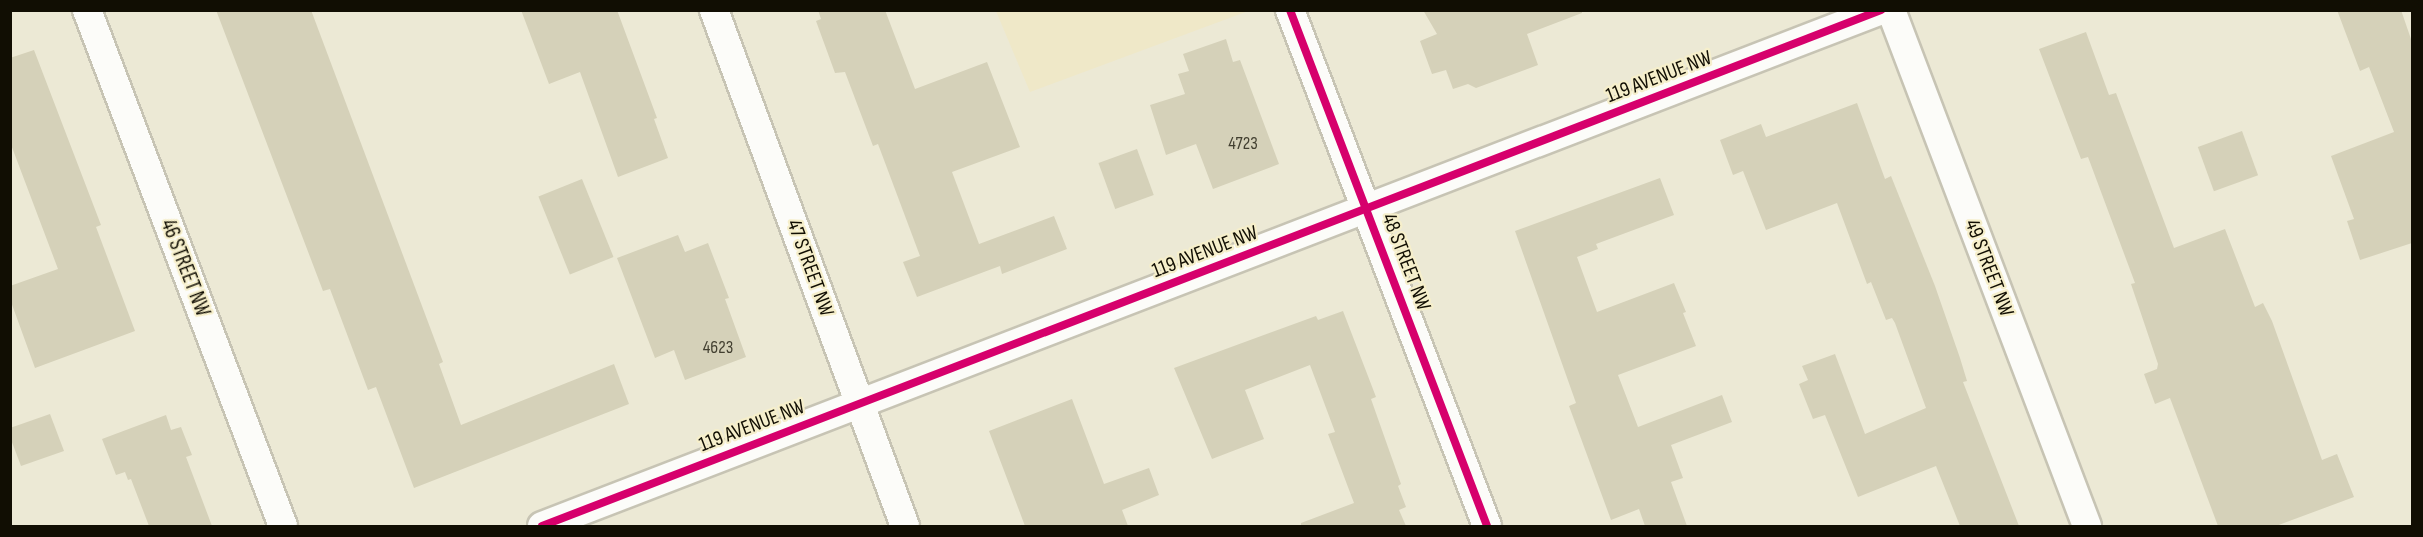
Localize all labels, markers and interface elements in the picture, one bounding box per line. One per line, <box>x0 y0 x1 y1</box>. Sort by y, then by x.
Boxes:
street label: 119 AVENUE NW <box>1603 45 1715 109</box>
house number: 4723 <box>1228 133 1258 155</box>
street label: 48 STREET NW <box>1376 210 1436 314</box>
street label: 46 STREET NW <box>155 216 215 320</box>
street label: 47 STREET NW <box>781 216 839 320</box>
street label: 49 STREET NW <box>1959 216 2019 320</box>
street label: 119 AVENUE NW <box>1149 220 1261 284</box>
house number: 4623 <box>703 337 733 359</box>
street label: 119 AVENUE NW <box>696 394 808 458</box>

